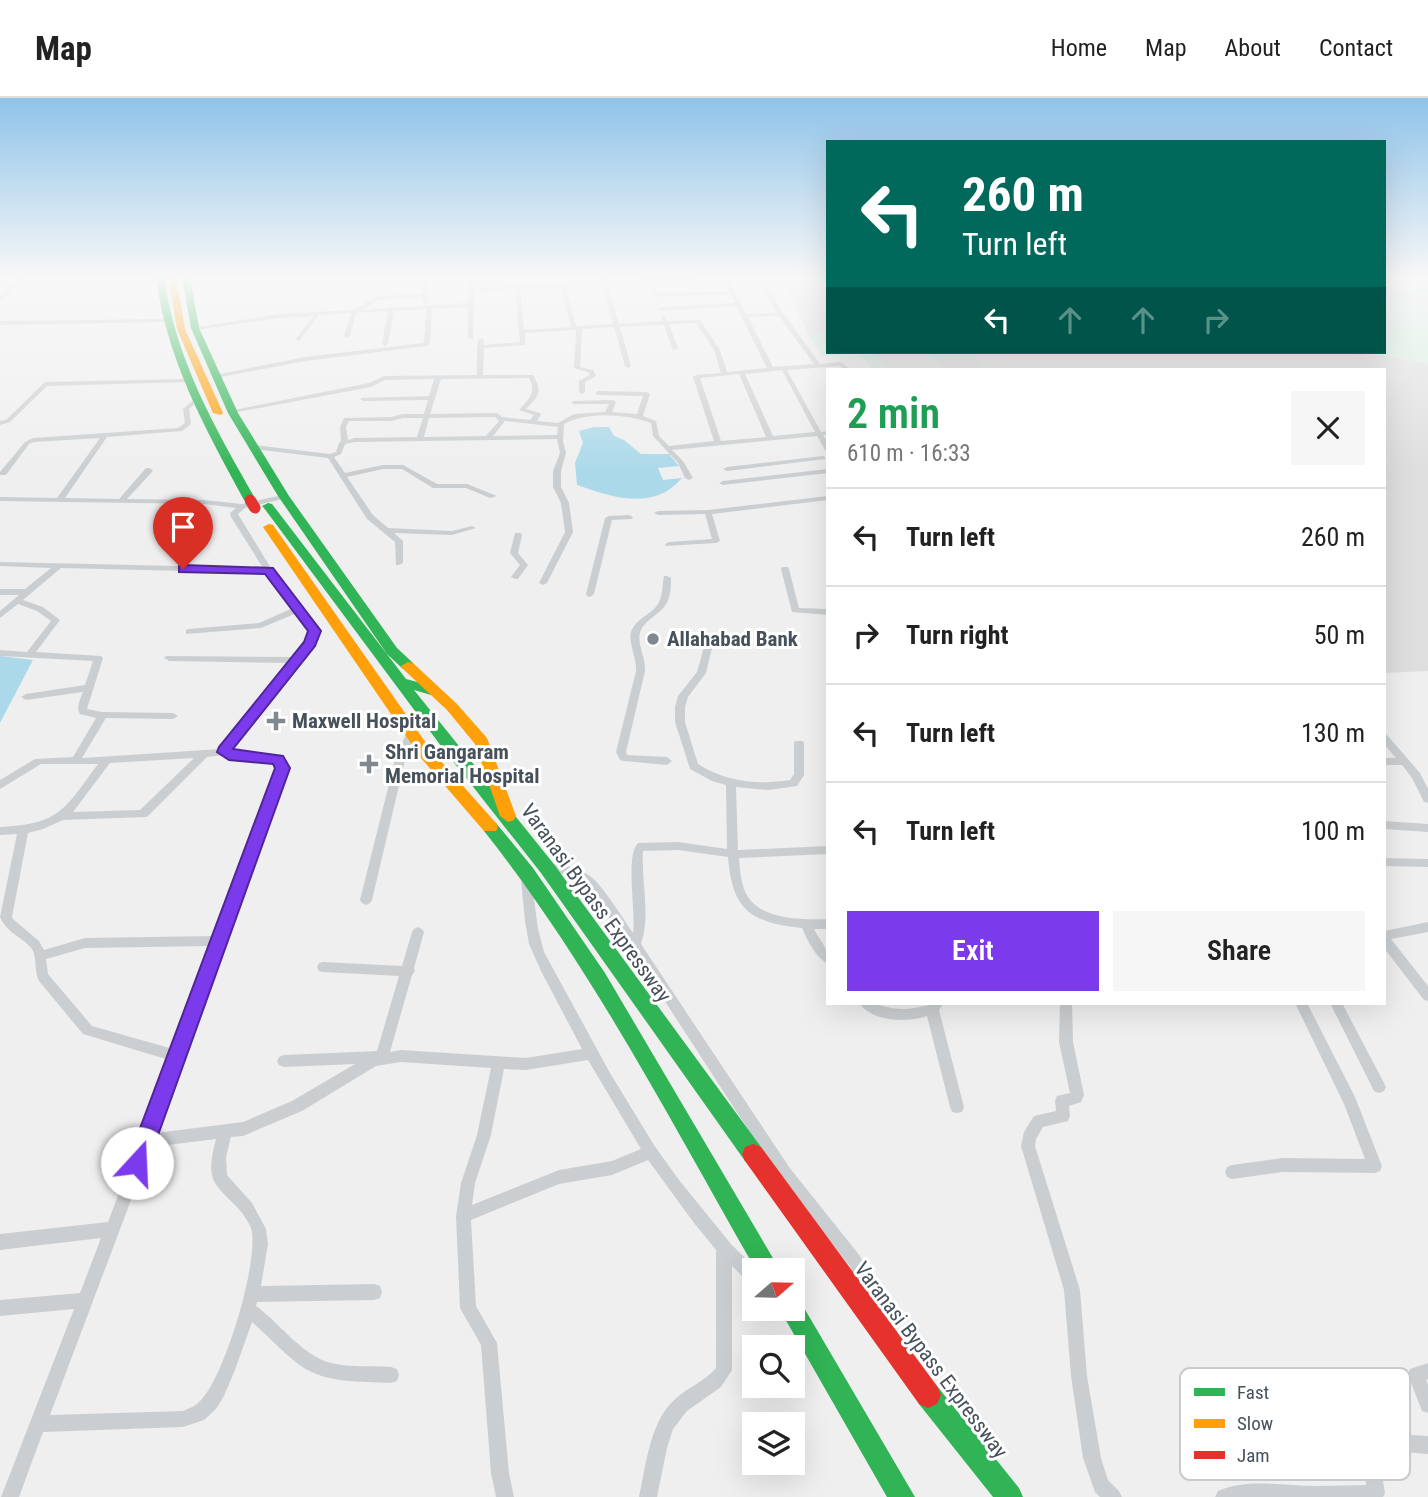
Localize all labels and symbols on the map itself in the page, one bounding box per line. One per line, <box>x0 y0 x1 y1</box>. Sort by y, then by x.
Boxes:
pin <box>153 497 213 569</box>
place label: Allahabad Bank <box>667 627 799 651</box>
marker: Allahabad Bank <box>645 631 661 647</box>
place label: Maxwell Hospital <box>292 709 436 733</box>
marker: Maxwell Hospital <box>266 711 286 731</box>
place label: Shri Gangaram Memorial Hospital <box>385 740 539 788</box>
marker: Shri Gangaram Memorial Hospital <box>359 754 379 774</box>
street label: Varanasi Bypass Expressway <box>516 799 676 1007</box>
position arrow <box>100 1126 174 1200</box>
street label: Varanasi Bypass Expressway <box>850 1257 1013 1463</box>
north arrow <box>742 1258 805 1321</box>
legend <box>1180 1368 1410 1480</box>
text: Fast <box>1237 1381 1269 1404</box>
text: Slow <box>1237 1412 1273 1435</box>
text: Jam <box>1237 1444 1270 1467</box>

